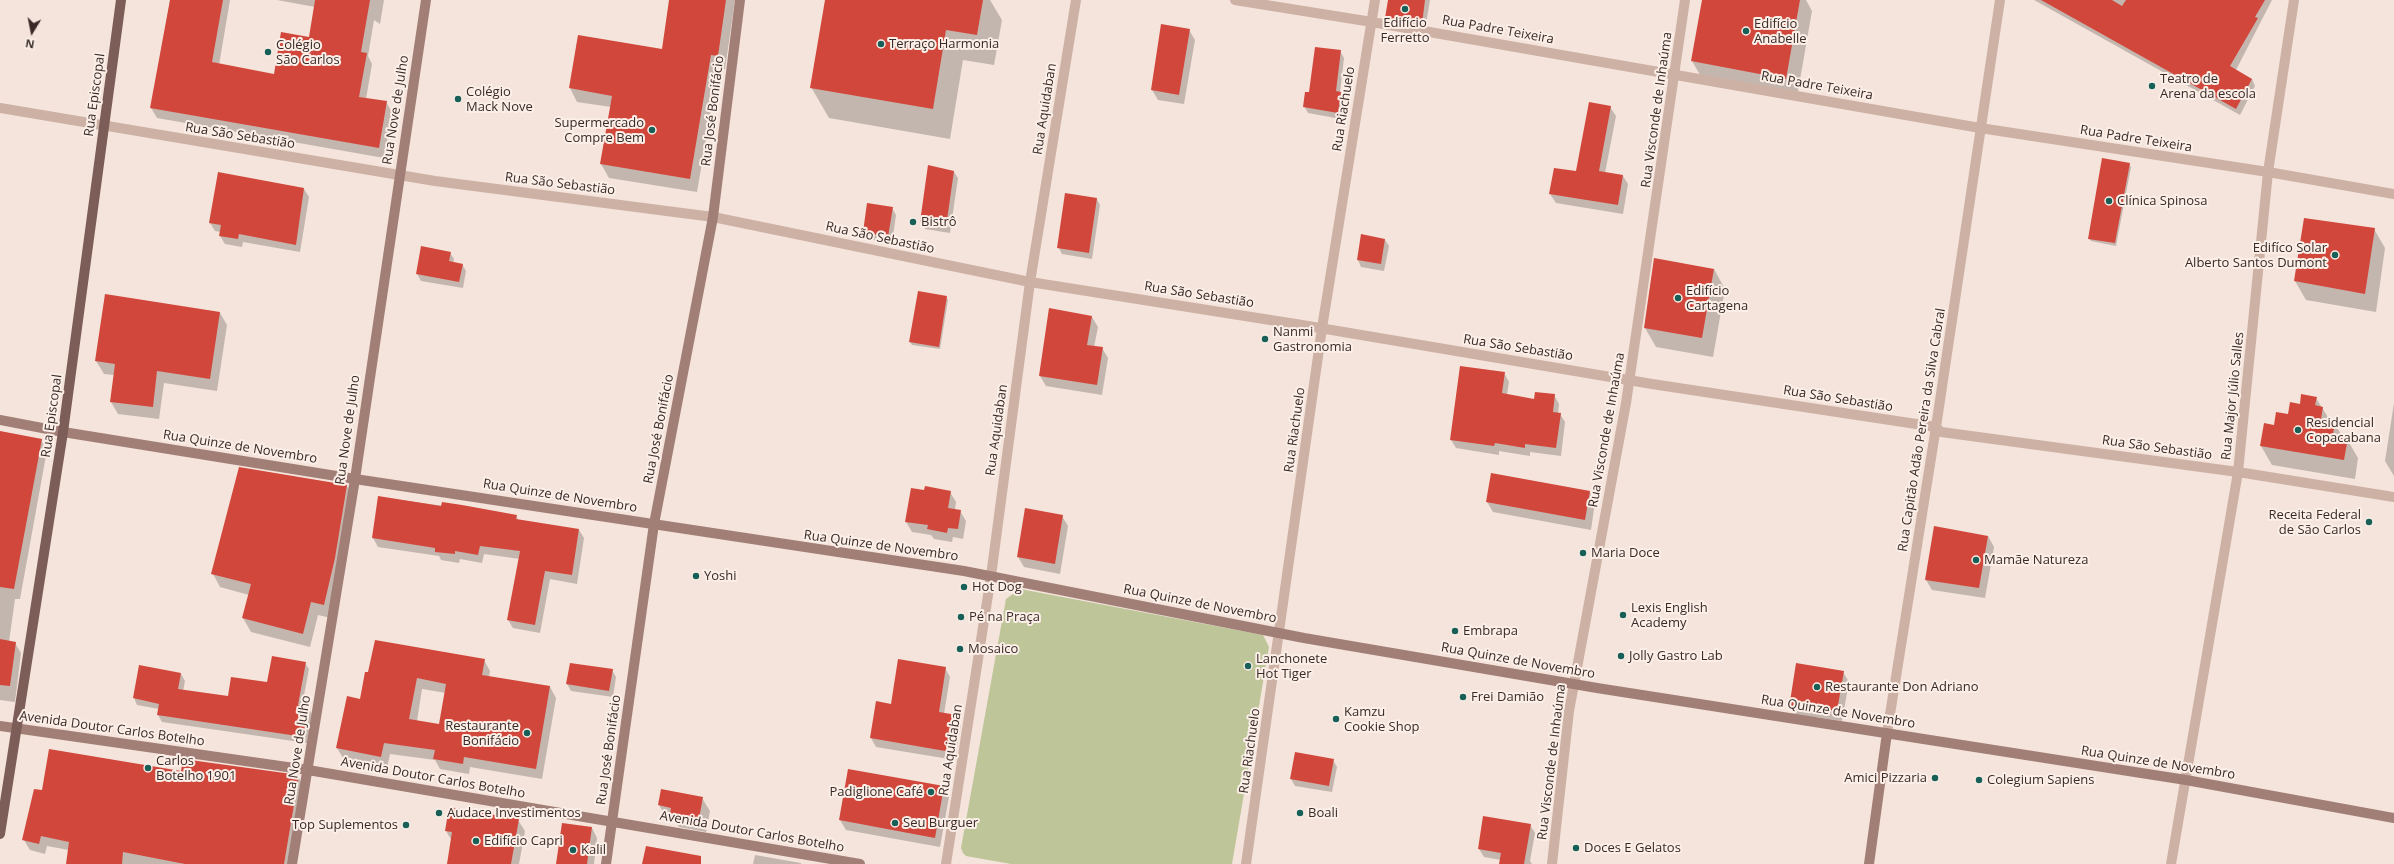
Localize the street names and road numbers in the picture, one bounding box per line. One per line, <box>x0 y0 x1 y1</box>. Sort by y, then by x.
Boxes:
street label: Rua Padre Teixeira <box>1441 12 1555 48</box>
street label: Rua Visconde de Inhaúma <box>1638 31 1676 189</box>
street label: Rua Episcopal <box>81 52 109 138</box>
street label: Rua Nove de Julho <box>380 54 412 166</box>
street label: Rua José Bonifácio <box>698 55 728 167</box>
street label: Rua Aquidaban <box>1030 62 1060 156</box>
street label: Rua Riachuelo <box>1330 65 1358 153</box>
street label: Rua Padre Teixeira <box>1760 68 1874 104</box>
street label: Rua São Sebastião <box>184 120 296 152</box>
street label: Rua Padre Teixeira <box>2079 122 2193 156</box>
street label: Rua São Sebastião <box>504 170 616 198</box>
street label: Rua São Sebastião <box>824 219 936 257</box>
street label: Rua São Sebastião <box>1143 279 1255 311</box>
street label: Rua Capitão Adão Pereira da Silva Cabral <box>1895 307 1949 553</box>
street label: Rua Major Júlio Salles <box>2219 331 2247 461</box>
street label: Rua São Sebastião <box>1462 332 1574 364</box>
street label: Rua Visconde de Inhaúma <box>1586 351 1628 509</box>
street label: Rua Episcopal <box>38 373 66 459</box>
street label: Rua José Bonifácio <box>641 373 677 485</box>
street label: Rua Nove de Julho <box>333 374 363 486</box>
street label: Rua Aquidaban <box>983 383 1011 477</box>
street label: Rua São Sebastião <box>1782 383 1894 415</box>
street label: Rua Riachuelo <box>1281 386 1309 474</box>
street label: Rua Quinze de Novembro <box>162 427 318 467</box>
street label: Rua São Sebastião <box>2101 433 2213 463</box>
street label: Rua Quinze de Novembro <box>482 476 638 516</box>
street label: Rua Quinze de Novembro <box>803 527 959 565</box>
street label: Rua Quinze de Novembro <box>1122 581 1278 627</box>
street label: Rua Quinze de Novembro <box>1440 640 1596 682</box>
street label: Rua Visconde de Inhaúma <box>1535 683 1569 841</box>
street label: Rua Quinze de Novembro <box>1760 692 1916 732</box>
street label: Rua Nove de Julho <box>282 694 314 806</box>
street label: Rua José Bonifácio <box>594 694 624 806</box>
street label: Rua Aquidaban <box>936 703 966 797</box>
street label: Rua Riachuelo <box>1236 707 1264 795</box>
street label: Avenida Doutor Carlos Botelho <box>18 708 206 750</box>
street label: Rua Quinze de Novembro <box>2080 743 2236 783</box>
street label: Avenida Doutor Carlos Botelho <box>340 754 526 802</box>
street label: Avenida Doutor Carlos Botelho <box>659 808 845 856</box>

